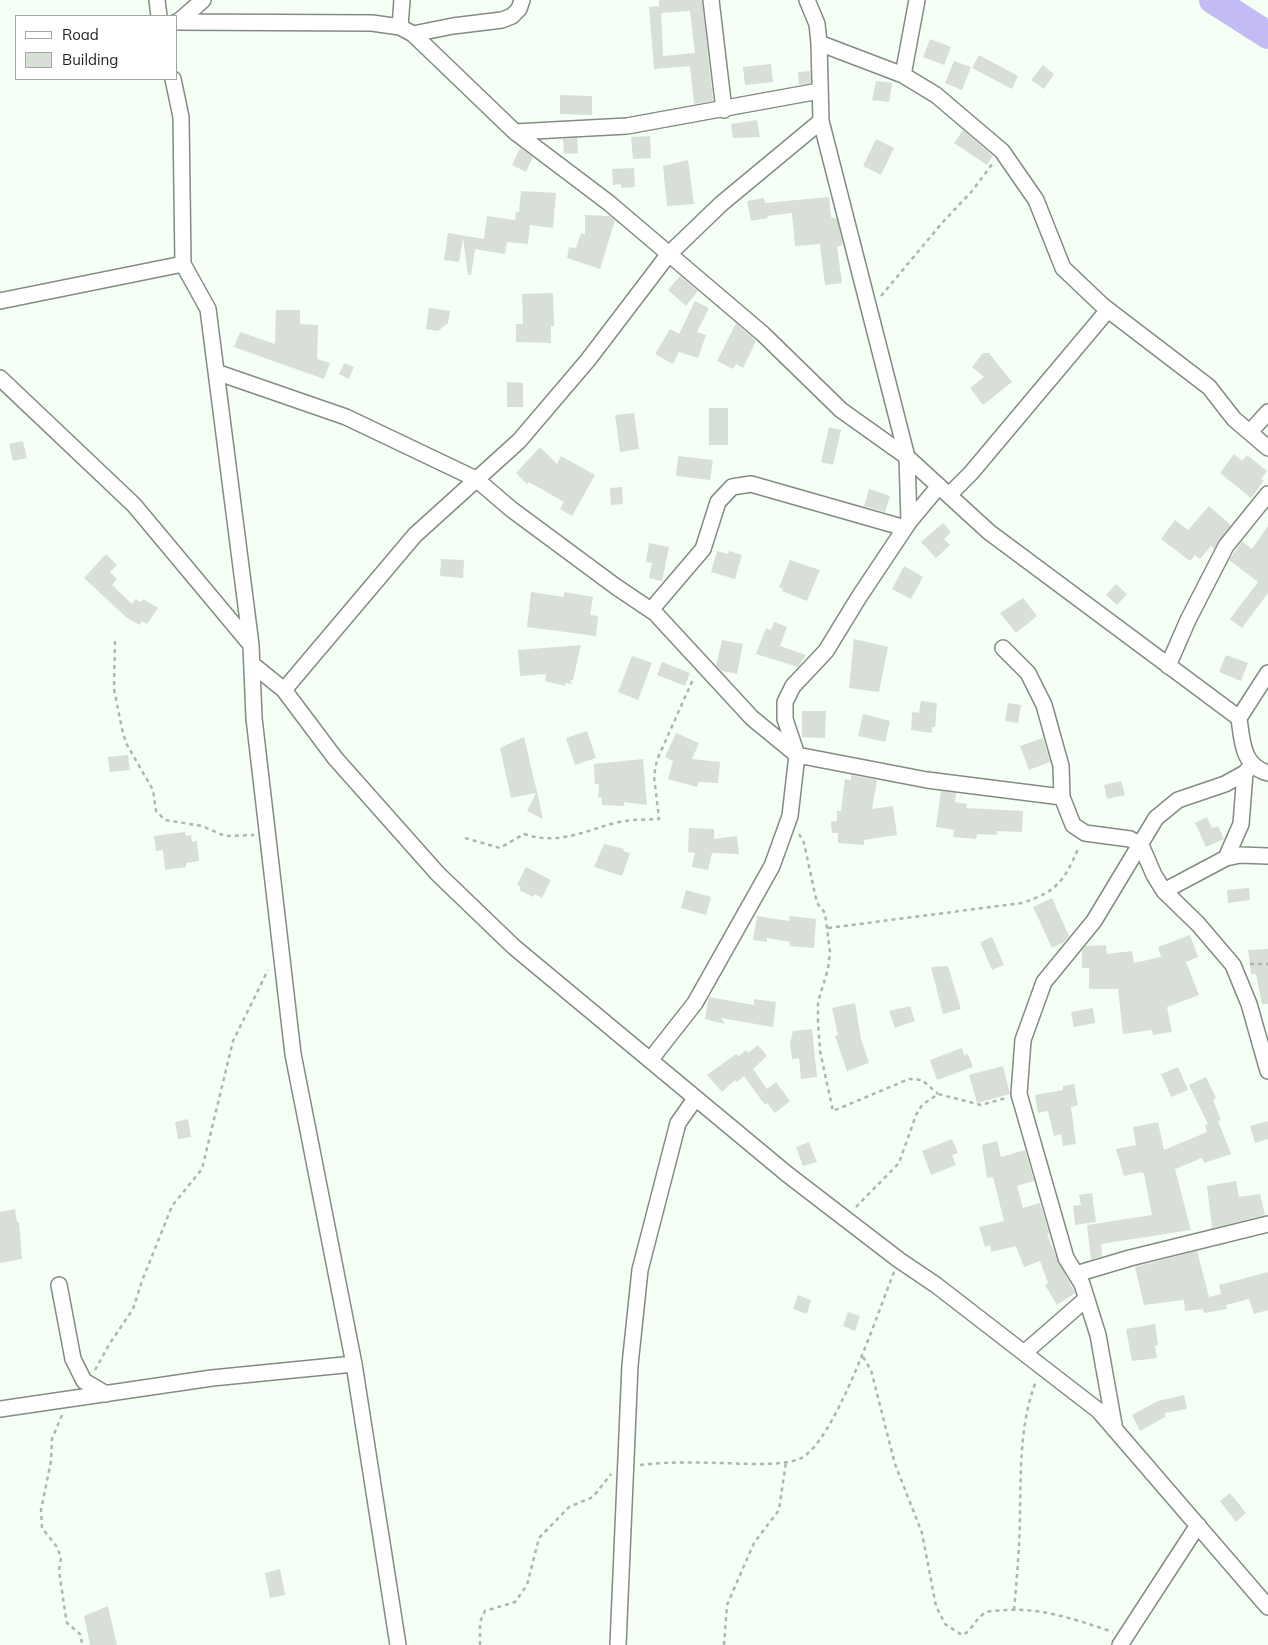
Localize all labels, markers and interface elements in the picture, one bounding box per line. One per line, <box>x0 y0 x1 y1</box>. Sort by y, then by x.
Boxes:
legend <box>15 15 178 80</box>
text: Road <box>62 25 99 44</box>
text: Building <box>62 50 118 69</box>

